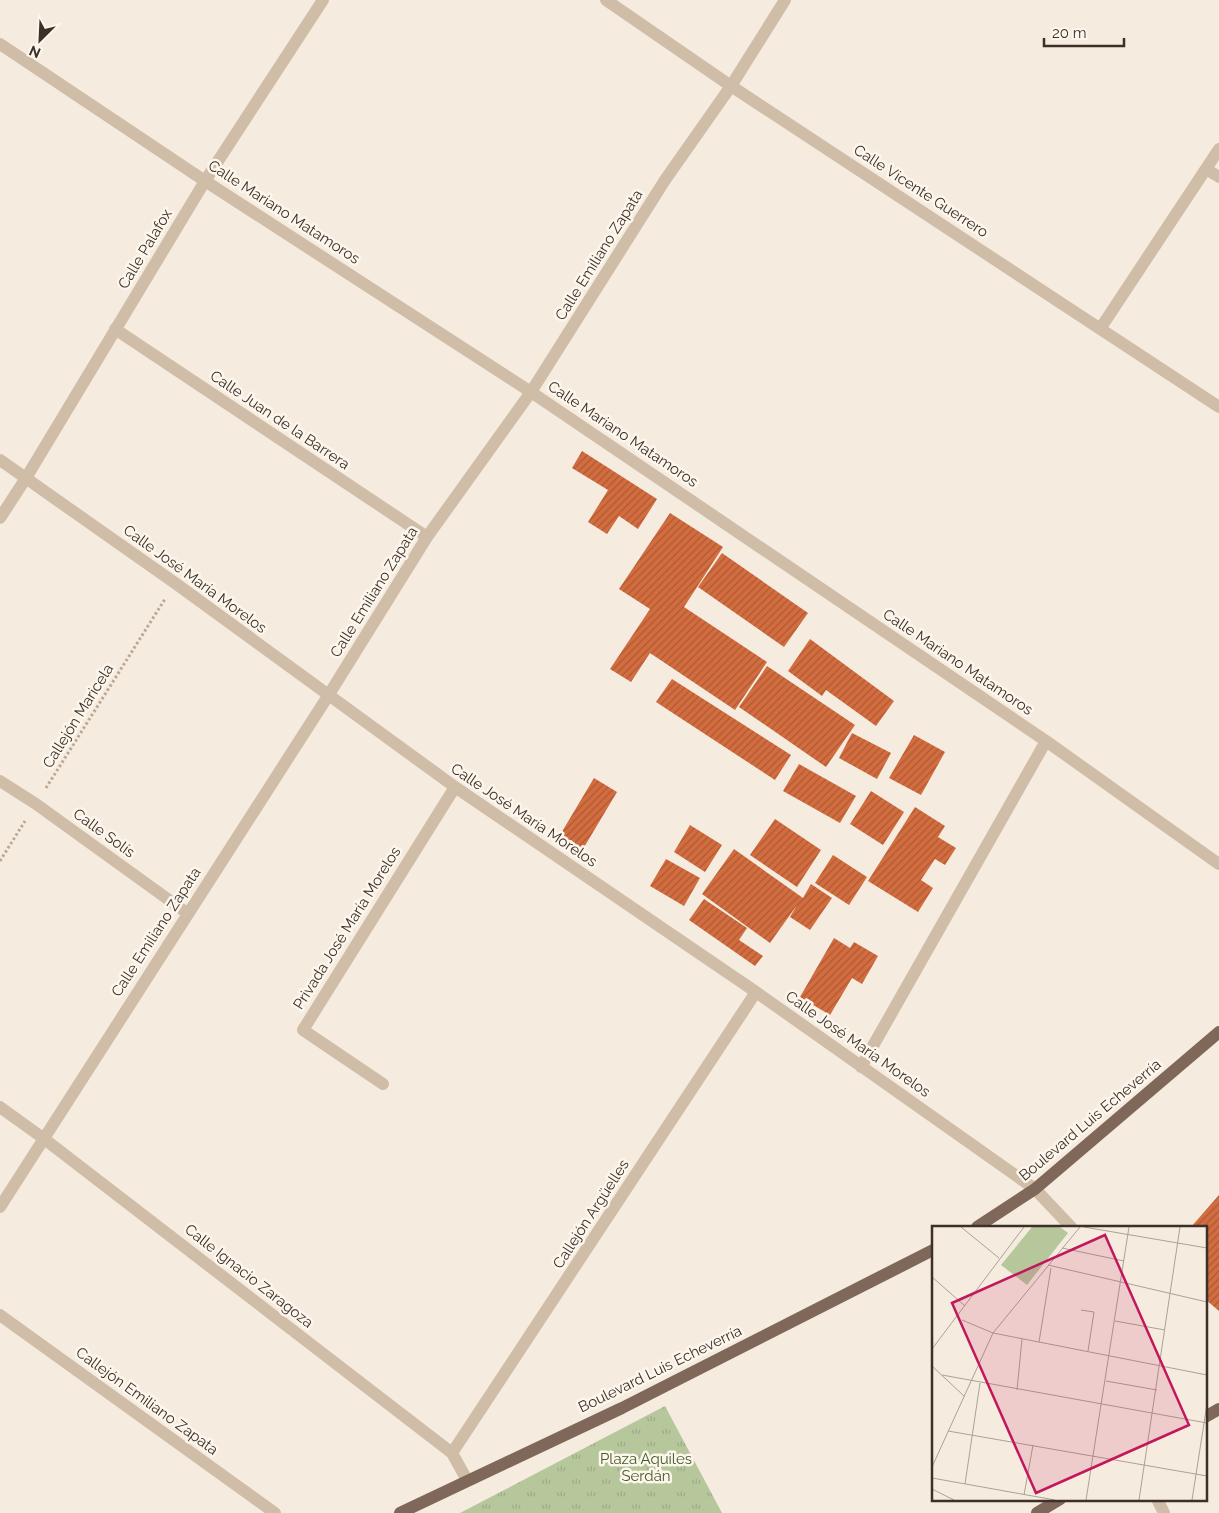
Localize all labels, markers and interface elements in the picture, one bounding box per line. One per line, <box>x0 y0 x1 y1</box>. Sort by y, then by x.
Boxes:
north arrow <box>15 15 65 65</box>
scale bar <box>1044 15 1124 47</box>
text: 20 m <box>1052 24 1087 42</box>
text: N <box>27 42 43 61</box>
street label: Calle Vicente Guerrero <box>850 141 992 241</box>
street label: Calle Mariano Matamoros <box>205 156 363 268</box>
street label: Calle Emiliano Zapata <box>551 186 647 324</box>
street label: Calle Palafox <box>114 206 176 292</box>
street label: Calle Juan de la Barrera <box>207 367 353 473</box>
street label: Calle Mariano Matamoros <box>545 377 701 491</box>
street label: Calle José María Morelos <box>120 521 270 637</box>
street label: Calle Emiliano Zapata <box>326 523 422 661</box>
street label: Calle Mariano Matamoros <box>880 605 1036 719</box>
street label: Callejón Maricela <box>39 661 117 771</box>
street label: Calle José María Morelos <box>447 759 601 871</box>
street label: Calle Solís <box>70 805 138 861</box>
street label: Privada José María Morelos <box>289 843 405 1013</box>
street label: Calle Emiliano Zapata <box>107 864 205 1000</box>
street label: Calle José María Morelos <box>782 987 934 1101</box>
street label: Boulevard Luis Echeverría <box>1015 1055 1165 1185</box>
street label: Callejón Argüelles <box>549 1156 633 1272</box>
street label: Calle Ignacio Zaragoza <box>181 1220 317 1332</box>
inset map <box>932 1226 1206 1500</box>
street label: Boulevard Luis Echeverría <box>575 1322 745 1416</box>
street label: Callejón Emiliano Zapata <box>72 1343 222 1459</box>
park label: Plaza Aquiles Serdán <box>600 1450 692 1485</box>

